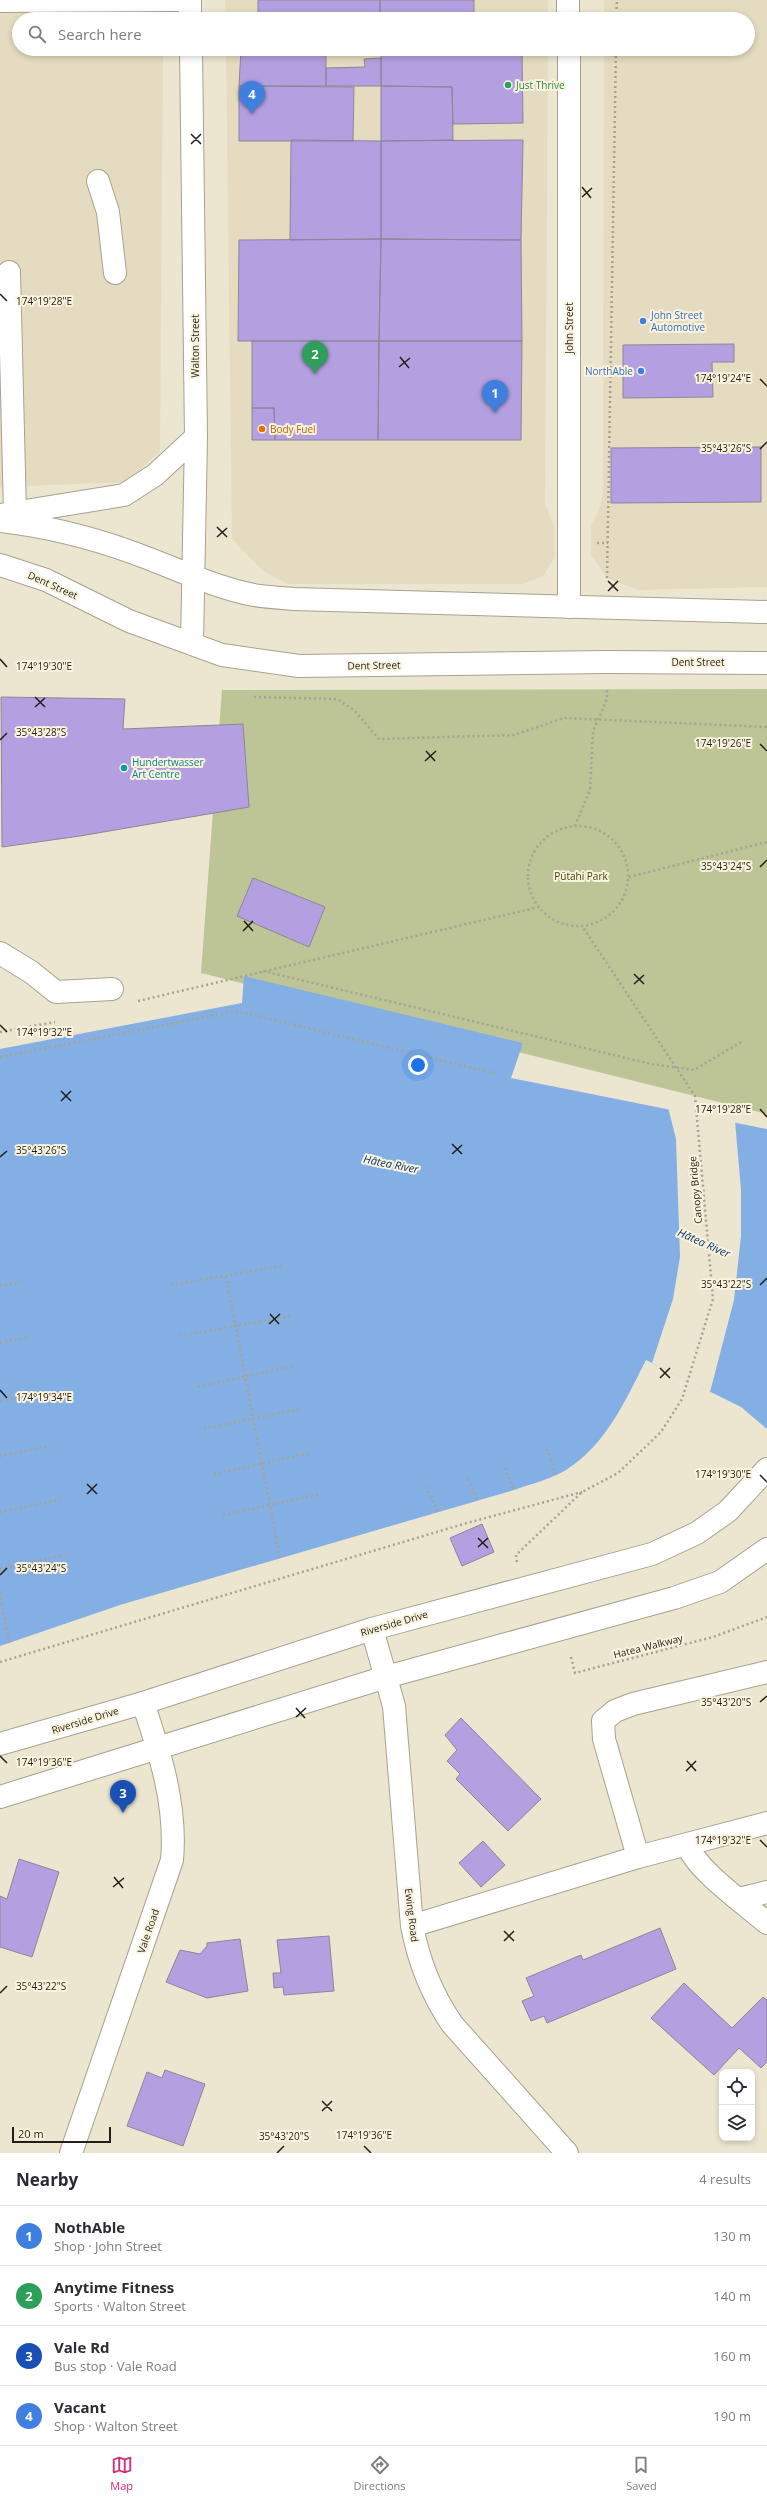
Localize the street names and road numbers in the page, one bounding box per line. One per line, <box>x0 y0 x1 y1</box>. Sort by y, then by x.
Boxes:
street label: John Street <box>562 302 576 355</box>
street label: Walton Street <box>188 314 202 378</box>
street label: Dent Street <box>26 568 80 602</box>
street label: Dent Street <box>671 655 725 669</box>
street label: Dent Street <box>347 658 401 672</box>
street label: Canopy Bridge <box>685 1155 705 1224</box>
street label: Riverside Drive <box>359 1607 430 1639</box>
street label: Hatea Walkway <box>612 1630 685 1661</box>
street label: Riverside Drive <box>50 1703 121 1737</box>
street label: Ewing Road <box>402 1887 422 1943</box>
street label: Vale Road <box>134 1907 162 1955</box>

